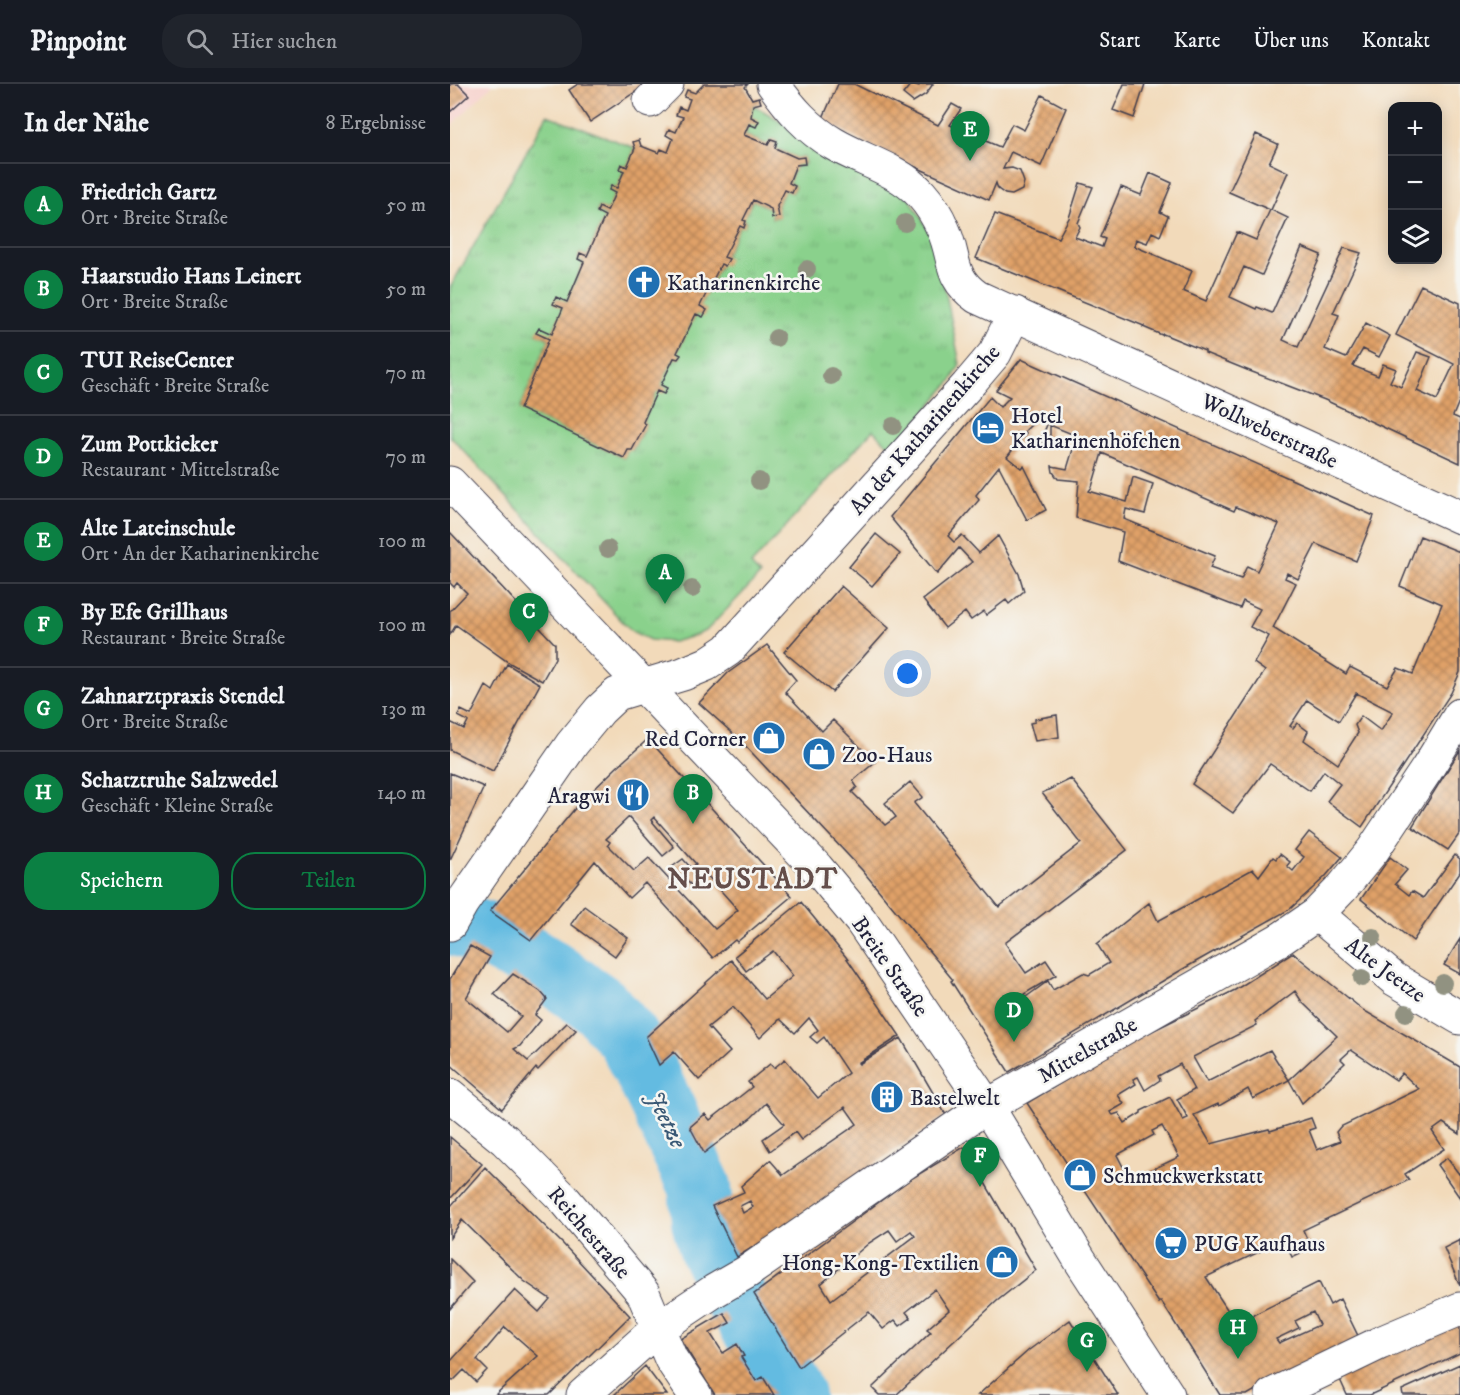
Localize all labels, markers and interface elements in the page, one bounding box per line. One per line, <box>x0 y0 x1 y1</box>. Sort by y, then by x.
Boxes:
search box <box>162 14 582 68</box>
text: Pinpoint <box>30 24 126 59</box>
icon: search <box>183 25 216 58</box>
text: Hier suchen <box>231 28 337 55</box>
text: Start <box>1099 28 1141 54</box>
text: Karte <box>1174 28 1220 54</box>
text: Über uns <box>1253 28 1329 54</box>
text: Kontakt <box>1362 28 1430 54</box>
map controls <box>1388 102 1442 264</box>
button: + <box>1388 102 1442 156</box>
text: In der Nähe <box>24 107 149 140</box>
text: 8 Ergebnisse <box>326 111 426 136</box>
pin: E <box>950 112 990 161</box>
button: − <box>1388 156 1442 210</box>
text: Friedrich Gartz <box>81 179 216 206</box>
text: A <box>37 193 50 218</box>
text: 50 m <box>386 193 426 218</box>
text: Ort · Breite Straße <box>81 206 228 231</box>
button: layers <box>1388 210 1442 264</box>
text: Haarstudio Hans Leinert <box>81 263 301 290</box>
church icon: Katharinenkirche <box>626 264 662 300</box>
place label: Katharinenkirche <box>667 270 820 297</box>
text: B <box>37 277 50 302</box>
text: 50 m <box>386 277 426 302</box>
text: Ort · Breite Straße <box>81 290 228 315</box>
street label: An der Katharinenkirche <box>844 339 1006 521</box>
text: TUI ReiseCenter <box>81 347 234 374</box>
text: C <box>37 361 50 386</box>
text: 70 m <box>385 361 426 386</box>
text: Geschäft · Breite Straße <box>81 374 269 399</box>
street label: Wollweberstraße <box>1196 387 1342 475</box>
place label: Hotel Katharinenhöfchen <box>1011 403 1181 455</box>
hotel icon: Hotel Katharinenhöfchen <box>970 410 1006 446</box>
text: Zum Pottkieker <box>81 431 218 458</box>
text: D <box>36 445 51 470</box>
text: 70 m <box>385 445 426 470</box>
text: Restaurant · Mittelstraße <box>81 458 280 483</box>
text: Alte Lateinschule <box>81 515 235 542</box>
text: E <box>36 529 51 554</box>
text: 100 m <box>378 529 426 554</box>
text: Ort · An der Katharinenkirche <box>81 542 319 567</box>
pin: A <box>646 554 684 604</box>
pin: C <box>510 594 548 643</box>
text: By Efe Grillhaus <box>81 599 228 626</box>
text: F <box>37 613 50 638</box>
text: 100 m <box>378 613 426 638</box>
text: Restaurant · Breite Straße <box>81 626 285 651</box>
your location <box>893 659 922 688</box>
text: Zahnarztpraxis Stendel <box>81 683 284 710</box>
text: G <box>37 697 50 722</box>
text: 130 m <box>381 697 426 722</box>
text: Ort · Breite Straße <box>81 710 228 735</box>
shop icon: Red Corner <box>751 720 787 756</box>
place label: Red Corner <box>645 726 747 753</box>
shop icon: Zoo-Haus <box>801 736 837 772</box>
place label: Zoo-Haus <box>842 742 932 769</box>
text: Schatztruhe Salzwedel <box>81 767 278 794</box>
pin: B <box>674 774 712 824</box>
restaurant icon: Aragwi <box>615 777 651 813</box>
text: H <box>35 781 52 806</box>
text: 140 m <box>377 781 426 806</box>
place label: Aragwi <box>548 783 610 810</box>
text: Geschäft · Kleine Straße <box>81 794 273 819</box>
button: Speichern <box>24 852 219 910</box>
button: Teilen <box>231 852 426 910</box>
district label: NEUSTADT <box>667 862 839 897</box>
street label: Breite Straße <box>845 912 934 1022</box>
street label: Alte Jeetze <box>1339 932 1431 1009</box>
pin: D <box>994 992 1034 1042</box>
street label: Mittelstraße <box>1033 1011 1142 1089</box>
building icon: Bastelwelt <box>869 1079 905 1115</box>
place label: Bastelwelt <box>910 1085 1000 1112</box>
water label: Jeetze <box>639 1086 693 1154</box>
pin: F <box>960 1138 1000 1187</box>
shop icon: Schmuckwerkstatt <box>1062 1157 1098 1193</box>
place label: Schmuckwerkstatt <box>1103 1163 1263 1190</box>
street label: Reichestraße <box>541 1181 636 1285</box>
supermarket icon: PUG Kaufhaus <box>1153 1225 1189 1261</box>
place label: PUG Kaufhaus <box>1194 1231 1325 1258</box>
shop icon: Hong-Kong-Textilien <box>984 1244 1020 1280</box>
place label: Hong-Kong-Textilien <box>782 1250 980 1277</box>
pin: H <box>1218 1310 1258 1359</box>
pin: G <box>1068 1322 1106 1372</box>

